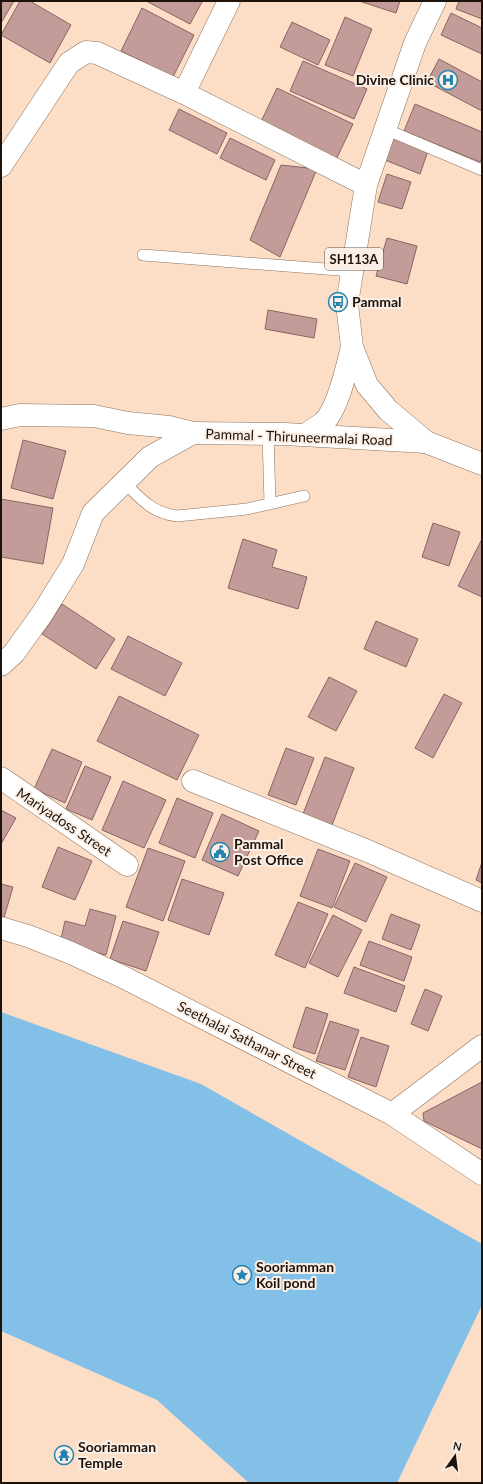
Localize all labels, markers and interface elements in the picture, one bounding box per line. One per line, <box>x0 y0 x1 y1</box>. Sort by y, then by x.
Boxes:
hospital icon: Divine Clinic <box>437 69 459 91</box>
place label: Divine Clinic <box>356 71 434 88</box>
road number: SH113A <box>325 248 383 270</box>
bus stop icon: Pammal <box>327 291 349 313</box>
place label: Pammal <box>352 293 402 310</box>
street label: Pammal - Thiruneermalai Road <box>205 425 393 448</box>
street label: Mariyadoss Street <box>14 784 115 860</box>
place label: Pammal Post Office <box>234 835 304 868</box>
public building icon: Pammal Post Office <box>209 841 231 863</box>
street label: Seethalai Sathanar Street <box>175 997 319 1082</box>
place label: Sooriamman Koil pond <box>256 1258 334 1291</box>
place icon: Sooriamman Koil pond <box>231 1264 253 1286</box>
north arrow <box>435 1436 475 1476</box>
place label: Sooriamman Temple <box>78 1438 156 1471</box>
text: N <box>452 1438 463 1453</box>
temple icon: Sooriamman Temple <box>53 1444 75 1466</box>

